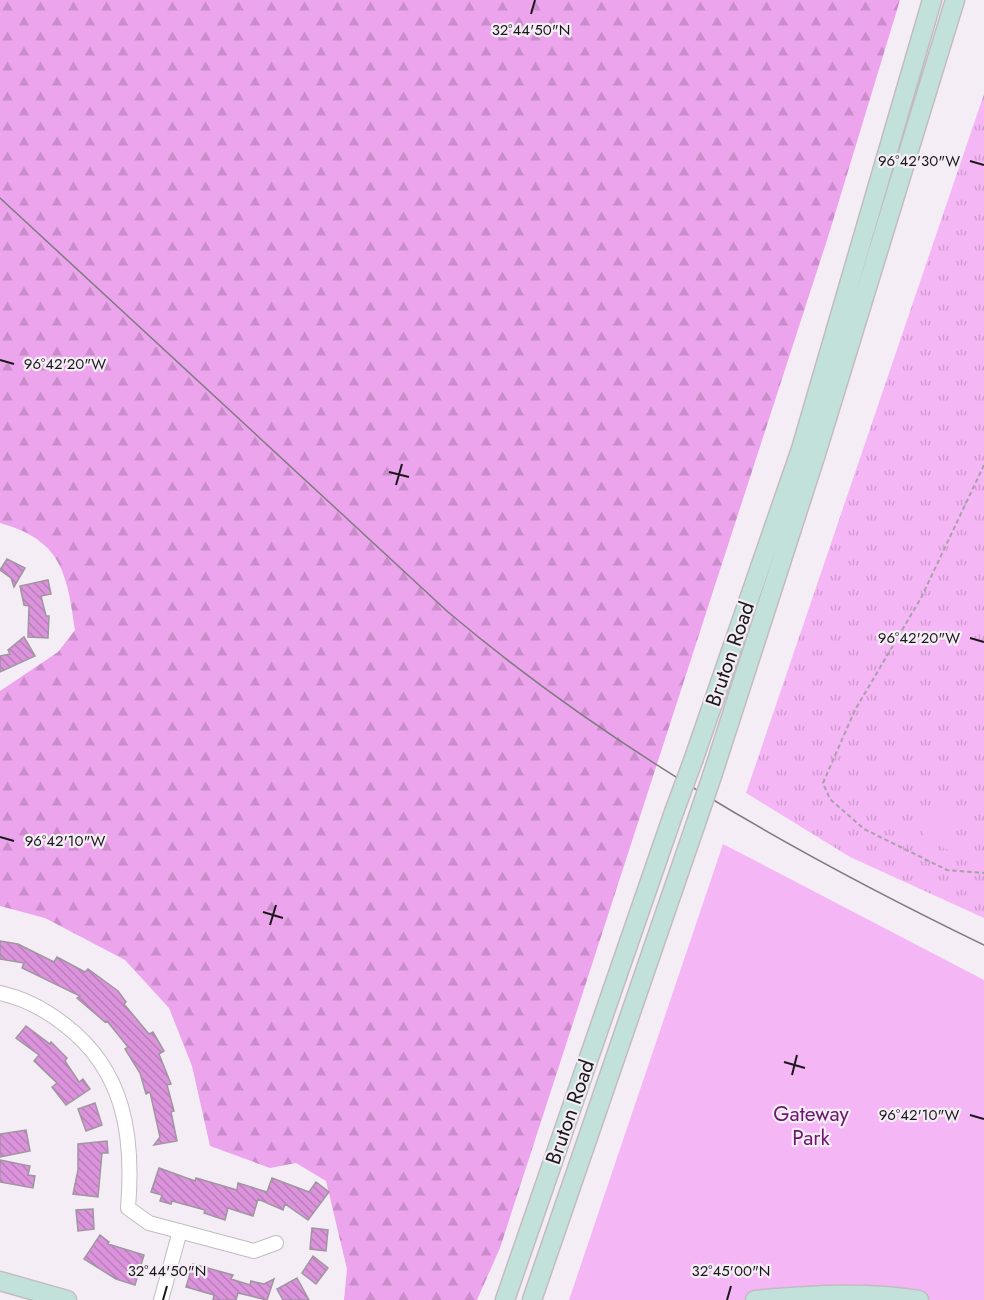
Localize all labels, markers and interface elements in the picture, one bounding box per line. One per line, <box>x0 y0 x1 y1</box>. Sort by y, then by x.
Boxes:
text: 32°44'50"N <box>492 19 570 41</box>
text: 96°42'30"W <box>878 150 960 172</box>
text: 96°42'20"W <box>24 353 106 375</box>
street label: Bruton Road <box>698 598 762 710</box>
text: 96°42'20"W <box>878 627 960 649</box>
text: 96°42'10"W <box>25 830 105 852</box>
street label: Bruton Road <box>538 1056 602 1168</box>
park label: Gateway Park <box>773 1099 849 1153</box>
text: 96°42'10"W <box>879 1104 959 1126</box>
text: 32°44'50"N <box>128 1260 206 1282</box>
text: 32°45'00"N <box>692 1260 770 1282</box>

